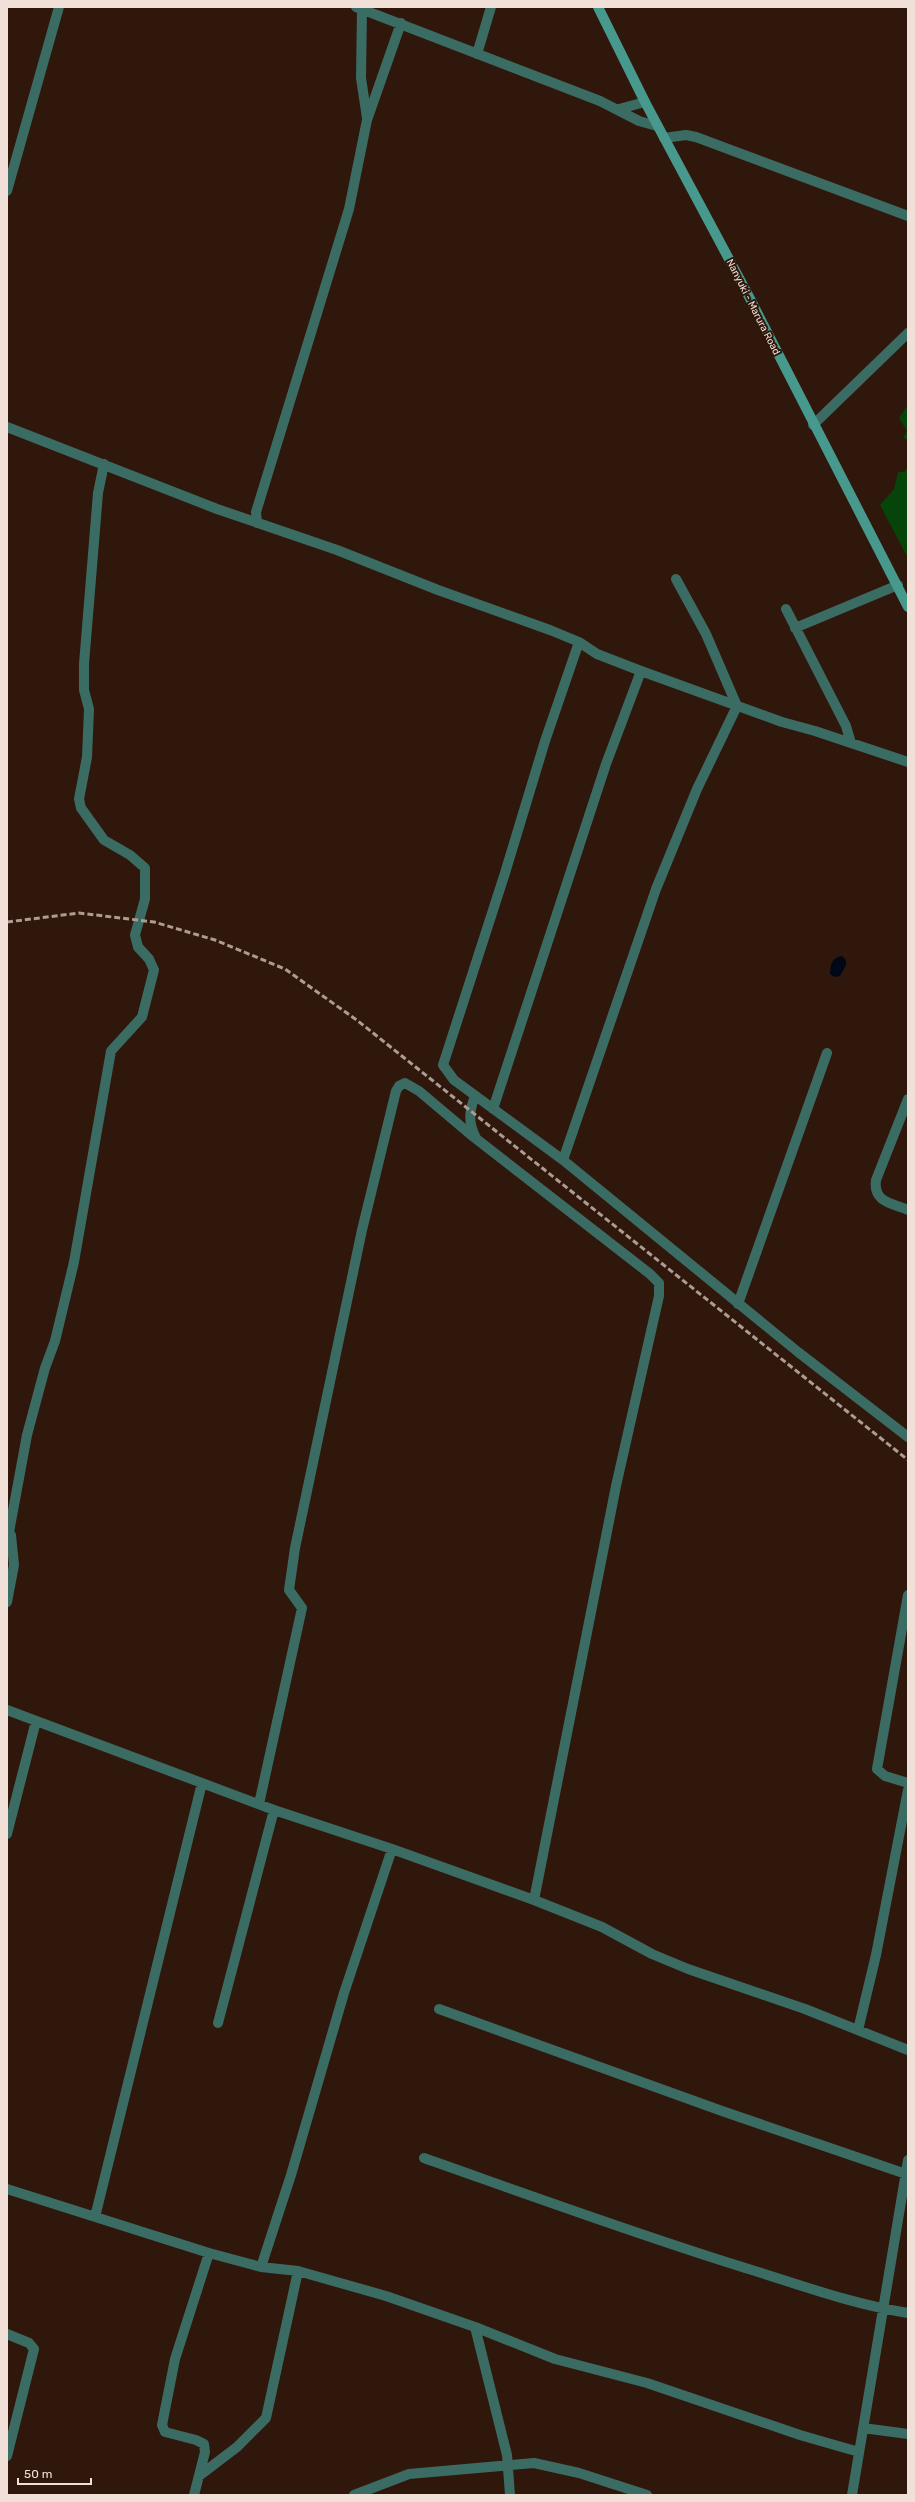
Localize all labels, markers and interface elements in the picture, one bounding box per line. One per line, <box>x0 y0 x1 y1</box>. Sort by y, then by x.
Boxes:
street label: Nanyuki - Marura Road <box>724 257 782 357</box>
scale bar <box>18 2460 91 2486</box>
text: 50 m <box>24 2467 52 2481</box>

